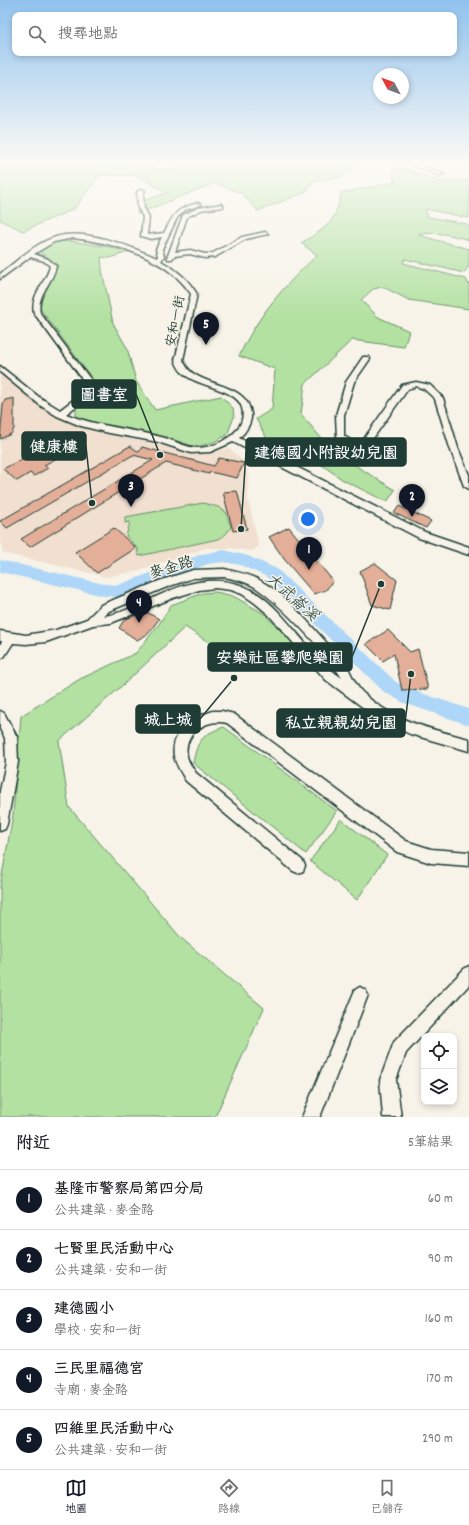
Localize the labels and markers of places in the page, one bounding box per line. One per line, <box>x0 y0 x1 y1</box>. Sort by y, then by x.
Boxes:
pin: 5 <box>193 312 219 345</box>
callout: 圖書室 <box>72 380 136 408</box>
callout: 健康樓 <box>22 432 86 460</box>
callout: 建德國小附設幼兒園 <box>246 438 406 466</box>
pin: 3 <box>118 474 144 507</box>
pin: 2 <box>399 484 425 517</box>
pin: 1 <box>296 537 322 570</box>
pin: 4 <box>126 590 152 623</box>
callout: 安樂社區攀爬樂園 <box>208 643 352 671</box>
callout: 城上城 <box>136 705 200 733</box>
callout: 私立親親幼兒園 <box>277 709 405 737</box>

